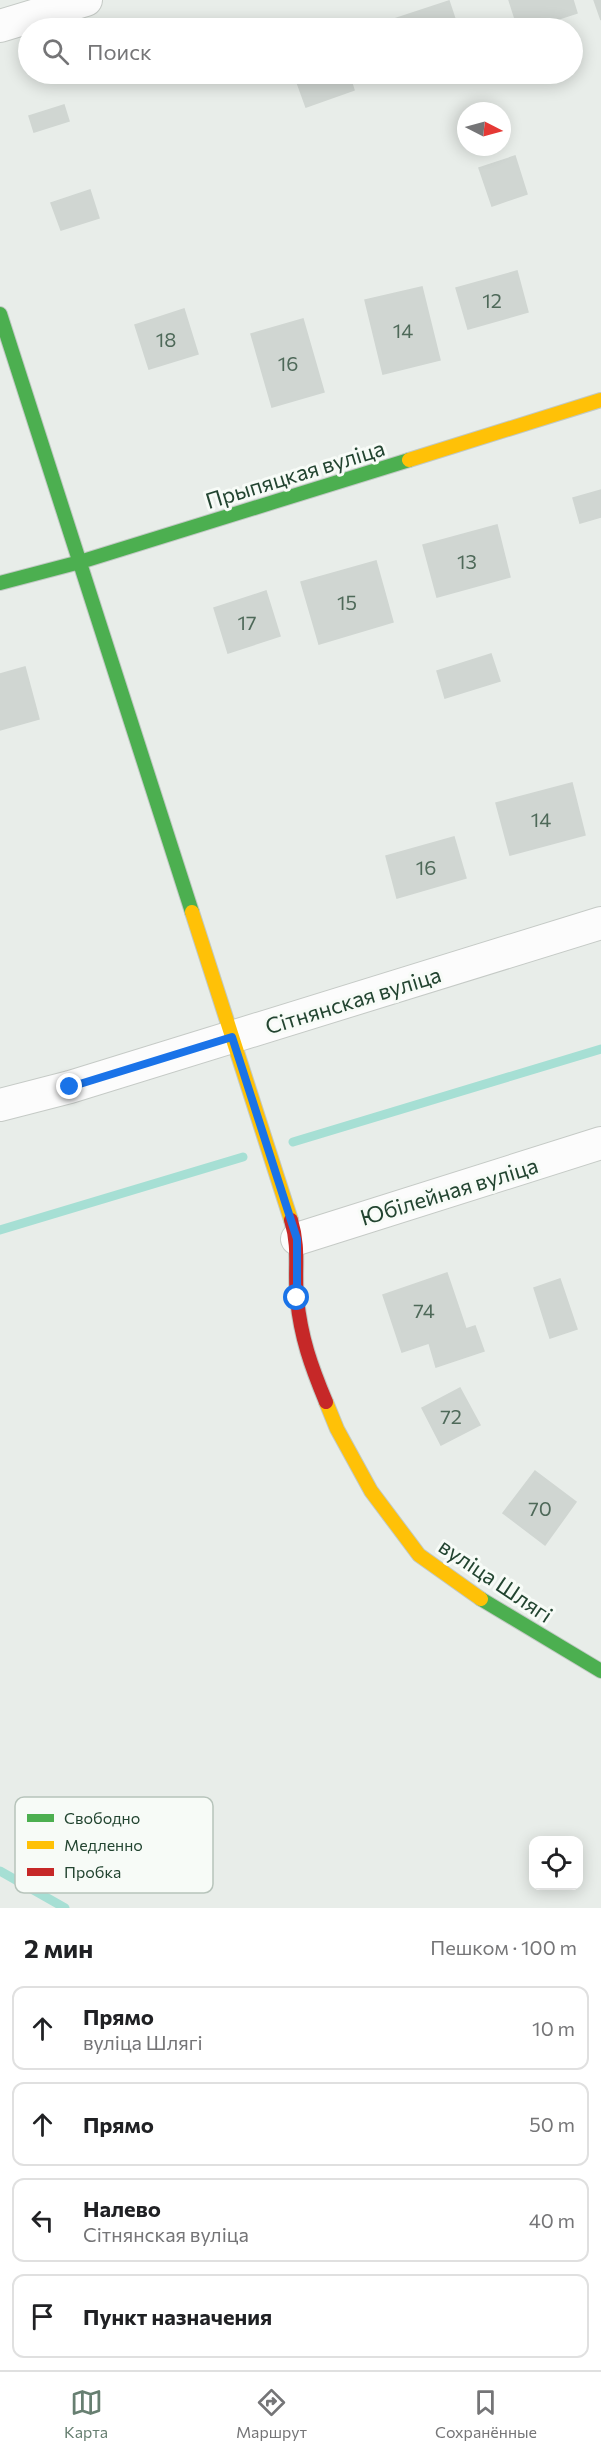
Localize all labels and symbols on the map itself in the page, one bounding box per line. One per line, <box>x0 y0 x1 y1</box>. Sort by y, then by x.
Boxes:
north arrow <box>457 102 511 156</box>
house number: 12 <box>482 288 502 312</box>
house number: 14 <box>393 318 413 342</box>
house number: 18 <box>156 327 176 351</box>
house number: 16 <box>278 351 298 375</box>
street label: Прыпяцкая вуліца <box>202 434 388 514</box>
house number: 13 <box>457 549 477 573</box>
house number: 15 <box>337 590 357 614</box>
house number: 17 <box>237 610 257 634</box>
house number: 14 <box>531 807 551 831</box>
house number: 16 <box>416 855 436 879</box>
street label: Сітнянская вуліца <box>262 960 444 1040</box>
route end <box>56 1073 82 1099</box>
street label: Юбілейная вуліца <box>357 1151 541 1231</box>
route start <box>283 1284 309 1310</box>
house number: 74 <box>413 1298 435 1322</box>
house number: 72 <box>440 1404 462 1428</box>
house number: 70 <box>528 1496 552 1520</box>
street label: вуліца Шлягі <box>434 1532 558 1628</box>
legend <box>15 1797 213 1893</box>
text: Свободно <box>64 1808 140 1827</box>
text: Медленно <box>64 1835 143 1854</box>
text: Пробка <box>64 1862 121 1881</box>

